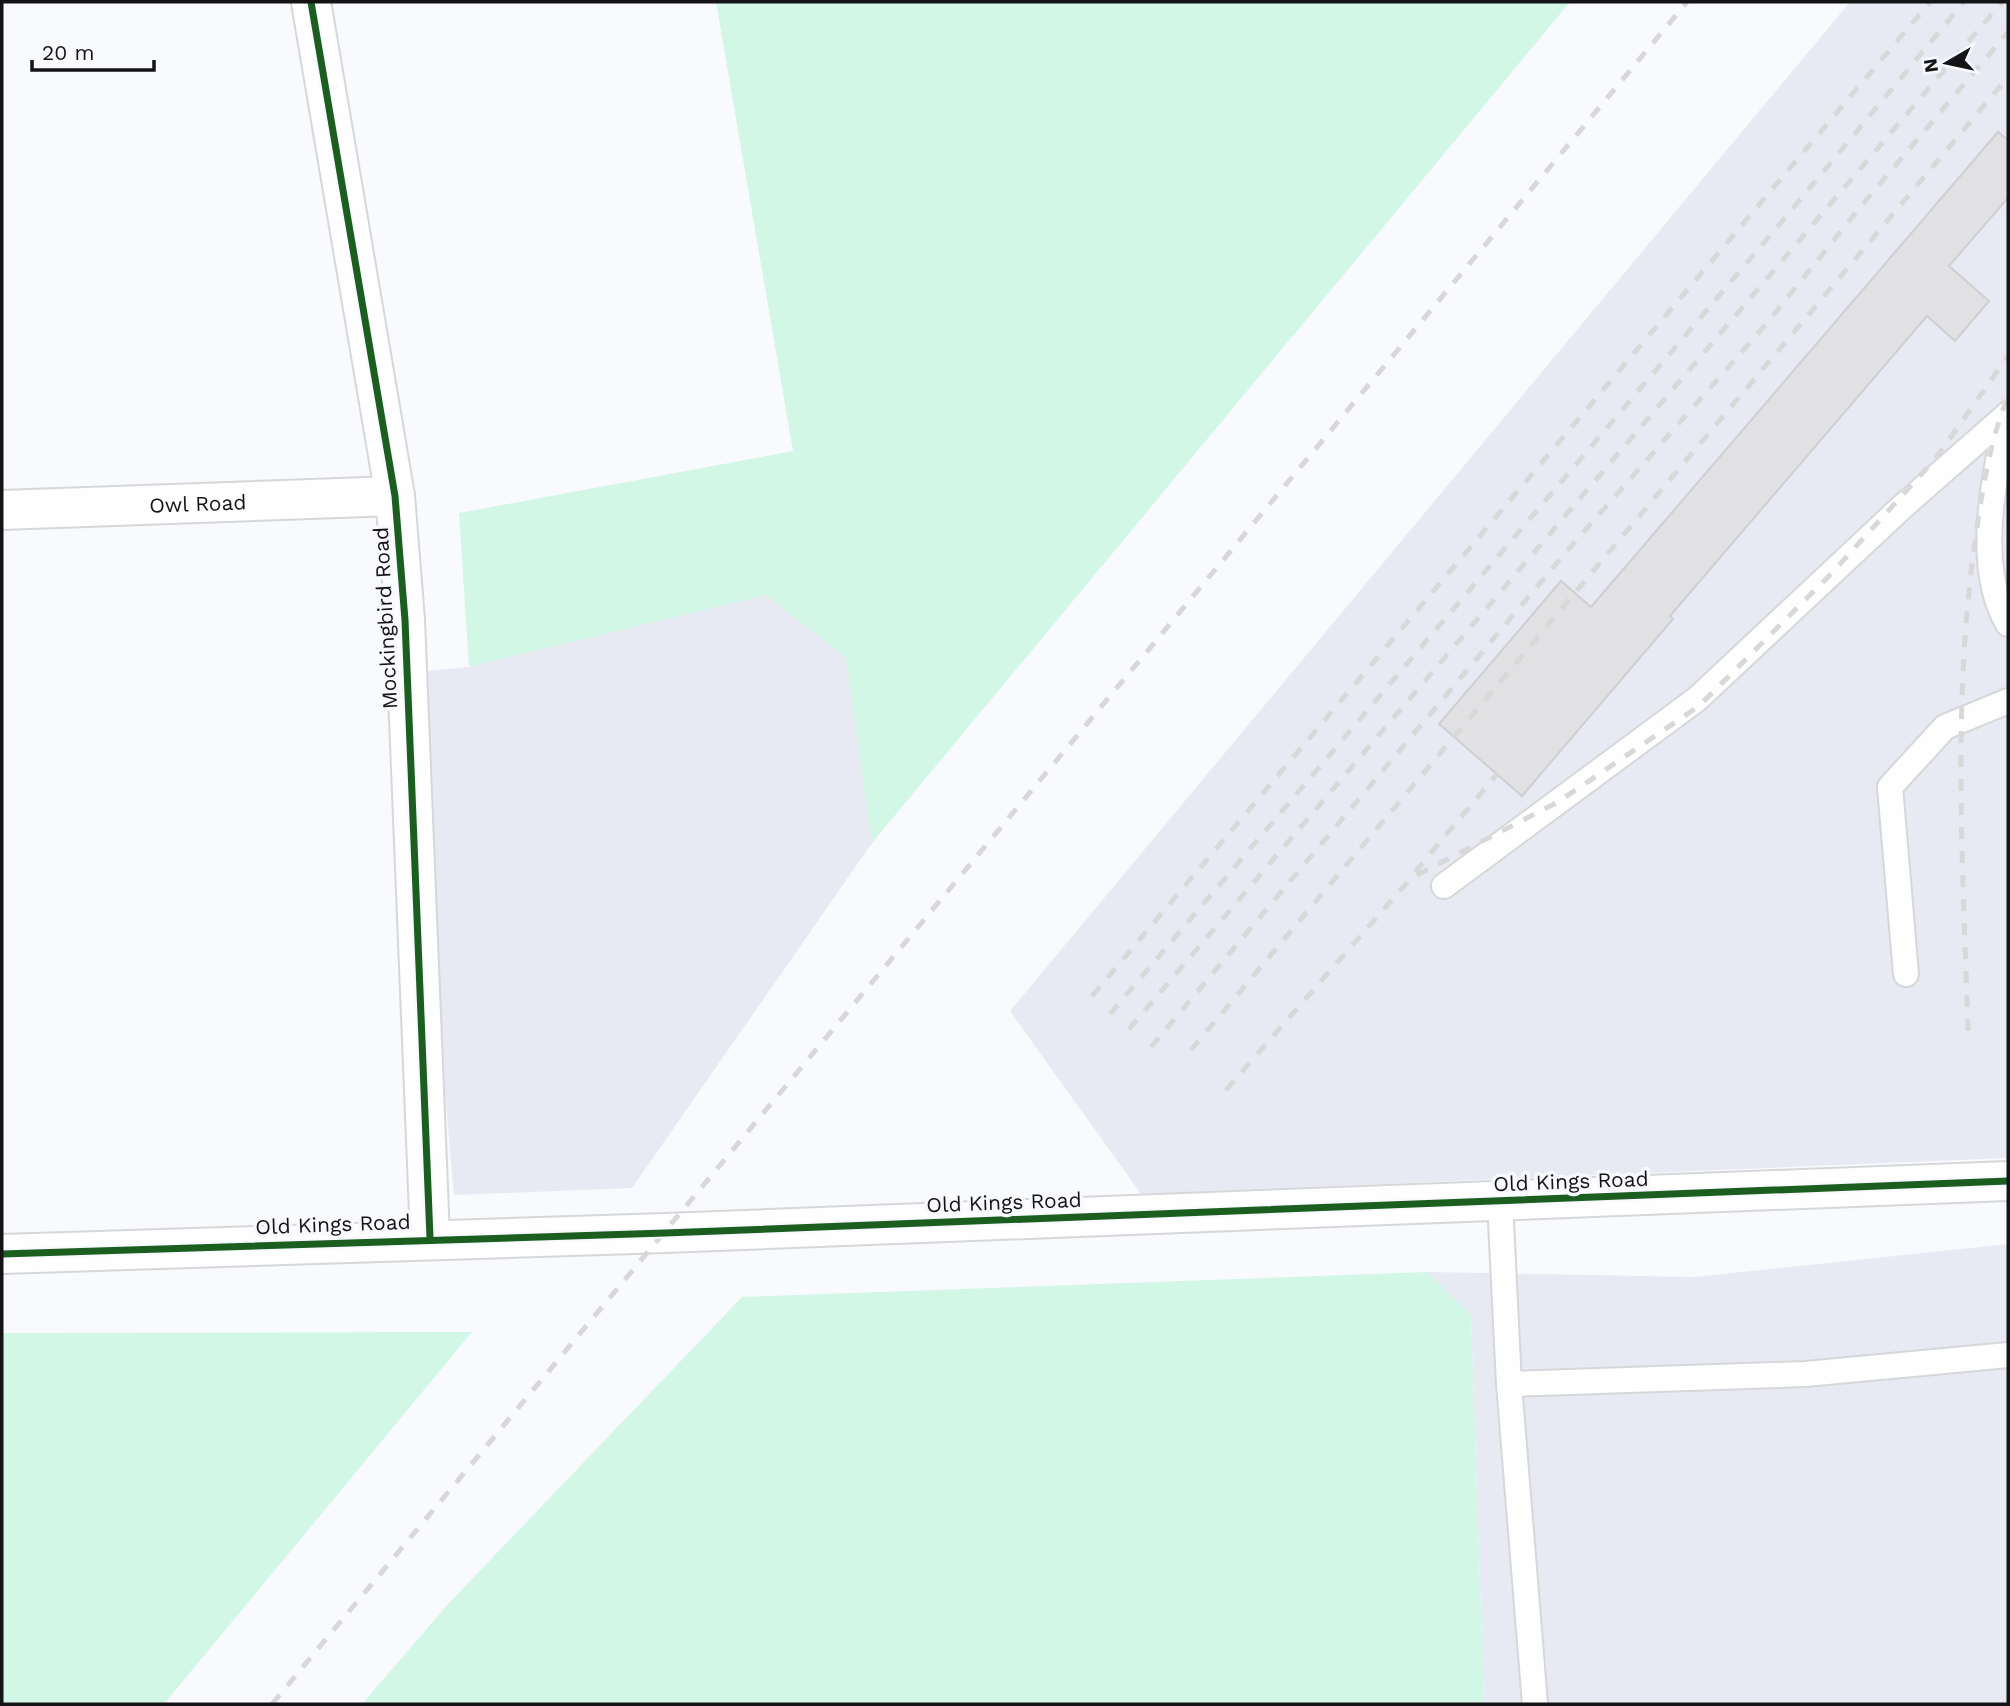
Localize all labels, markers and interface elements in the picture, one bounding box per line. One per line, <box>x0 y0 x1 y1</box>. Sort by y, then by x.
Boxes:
scale bar <box>32 28 154 72</box>
north arrow <box>1912 28 1982 98</box>
text: 20 m <box>42 40 94 65</box>
text: N <box>1918 57 1943 74</box>
street label: Owl Road <box>149 489 247 517</box>
street label: Mockingbird Road <box>368 526 402 710</box>
street label: Old Kings Road <box>1493 1166 1649 1196</box>
street label: Old Kings Road <box>926 1187 1082 1217</box>
street label: Old Kings Road <box>255 1209 411 1239</box>

